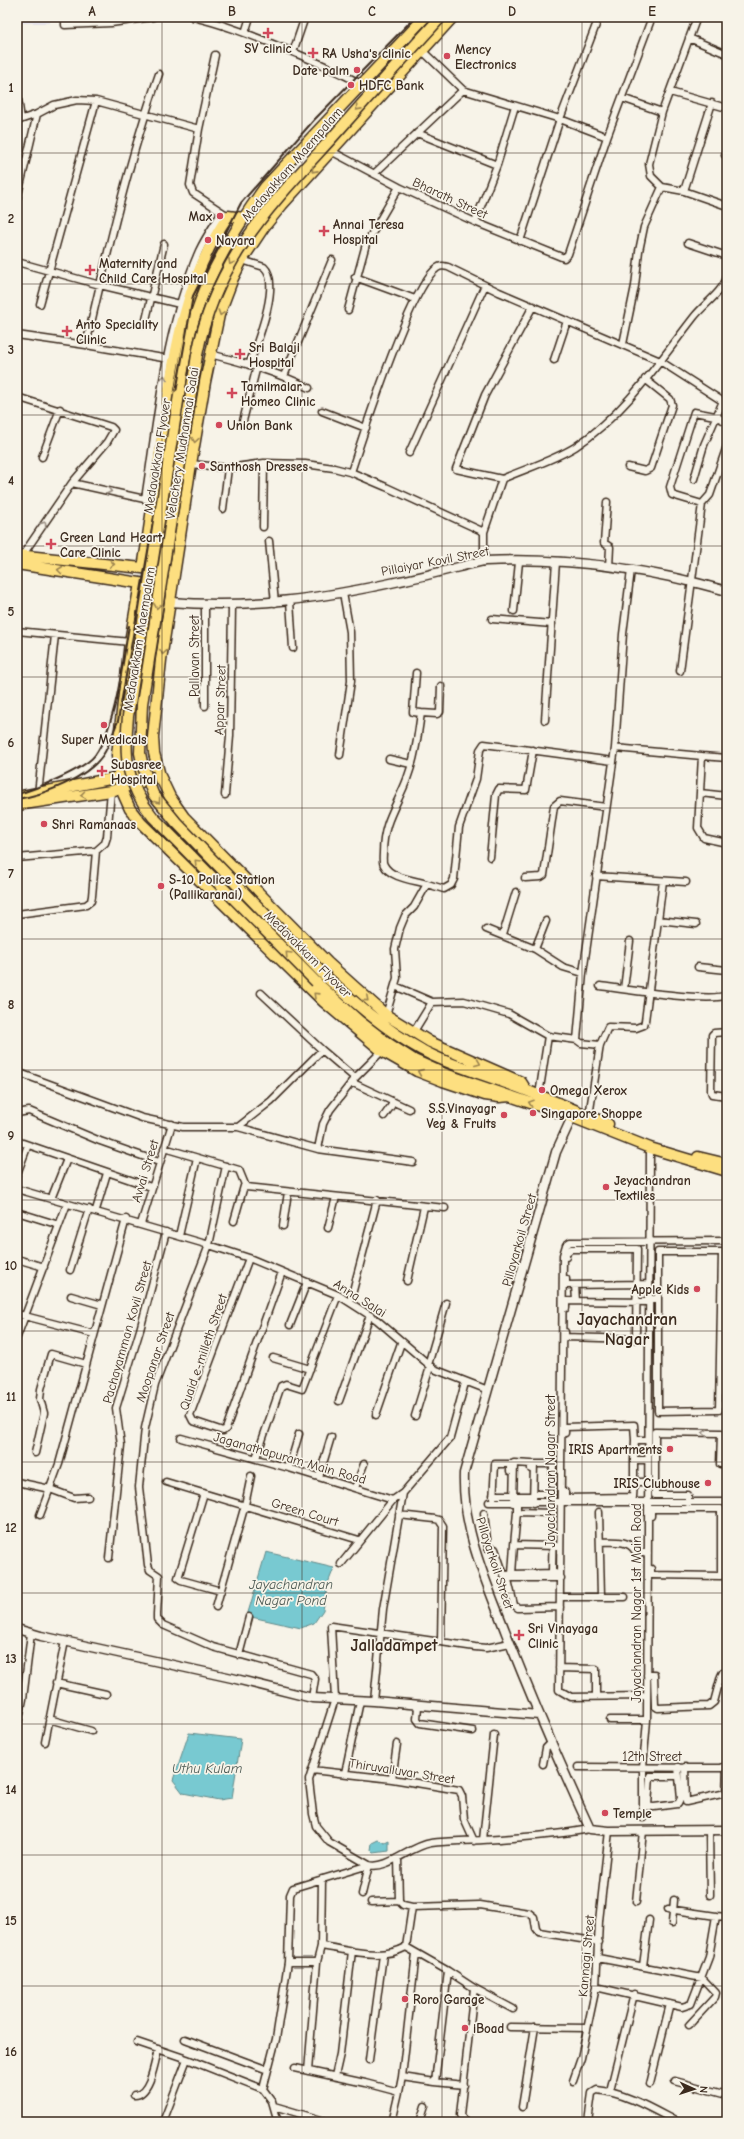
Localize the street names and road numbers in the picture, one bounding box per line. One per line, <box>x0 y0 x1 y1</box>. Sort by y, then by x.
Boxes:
street label: Medavakkam Maempalam <box>239 104 345 224</box>
street label: Bharath Street <box>410 174 491 222</box>
street label: Velachery Mudhanmai Salai <box>163 366 201 520</box>
street label: Medavakkam Flyover <box>140 396 174 515</box>
street label: Pillaiyar Kovil Street <box>380 543 491 579</box>
street label: Medavakkam Maempalam <box>120 566 158 712</box>
street label: Pallavan Street <box>187 614 202 697</box>
street label: Appar Street <box>211 663 229 735</box>
street label: Medavakkam Flyover <box>261 907 355 1001</box>
street label: Avvai Street <box>128 1137 162 1204</box>
street label: Pillayarkoil Street <box>499 1191 540 1288</box>
street label: Pachayamman Kovil Street <box>99 1258 155 1405</box>
street label: Anna Salai <box>331 1276 389 1320</box>
street label: Quaid e-milleth Street <box>176 1291 230 1412</box>
street label: Moopanar Street <box>133 1309 178 1404</box>
street label: Jayachandran Nagar Street <box>543 1393 558 1548</box>
street label: Jaganathapuram Main Road <box>212 1429 368 1487</box>
street label: Green Court <box>270 1495 341 1530</box>
street label: Jayachandran Nagar 1st Main Road <box>629 1503 644 1703</box>
street label: Pillayarkoil Street <box>473 1515 517 1612</box>
street label: 12th Street <box>622 1749 683 1764</box>
street label: Thiruvalluvar Street <box>348 1755 457 1787</box>
street label: Kannagi Street <box>575 1913 597 1997</box>

